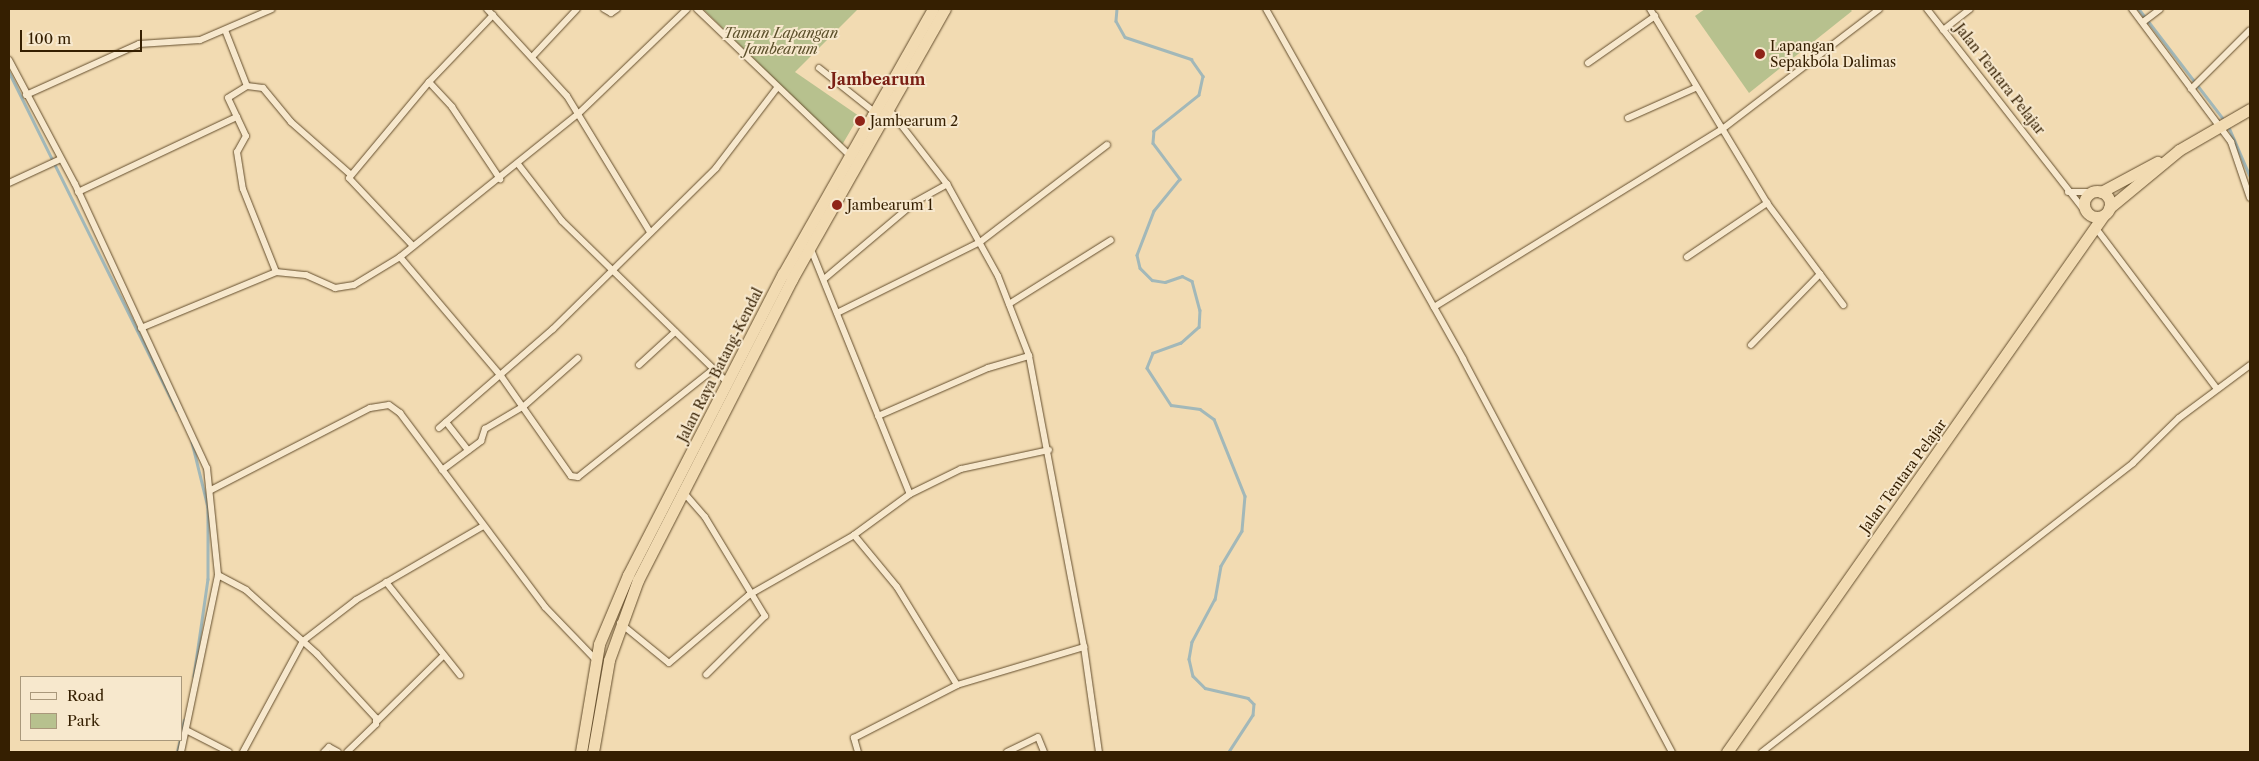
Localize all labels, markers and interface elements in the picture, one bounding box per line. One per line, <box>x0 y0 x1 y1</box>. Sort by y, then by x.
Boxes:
scale bar <box>22 20 145 52</box>
street label: Jalan Tentara Pelajar <box>1951 20 2049 138</box>
park label: Taman Lapangan Jambearum <box>724 25 838 58</box>
text: 100 m <box>28 29 71 48</box>
place label: Lapangan Sepakbola Dalimas <box>1770 38 1896 70</box>
marker: Lapangan Sepakbola Dalimas <box>1754 48 1766 60</box>
district label: Jambearum <box>831 69 925 89</box>
place label: Jambearum 2 <box>870 113 958 129</box>
marker: Jambearum 2 <box>854 115 866 127</box>
place label: Jambearum 1 <box>847 197 933 213</box>
marker: Jambearum 1 <box>831 199 843 211</box>
street label: Jalan Raya Batang-Kendal <box>674 285 766 445</box>
street label: Jalan Tentara Pelajar <box>1856 416 1950 536</box>
legend <box>20 676 182 741</box>
text: Road <box>67 686 104 705</box>
text: Park <box>67 711 100 730</box>

